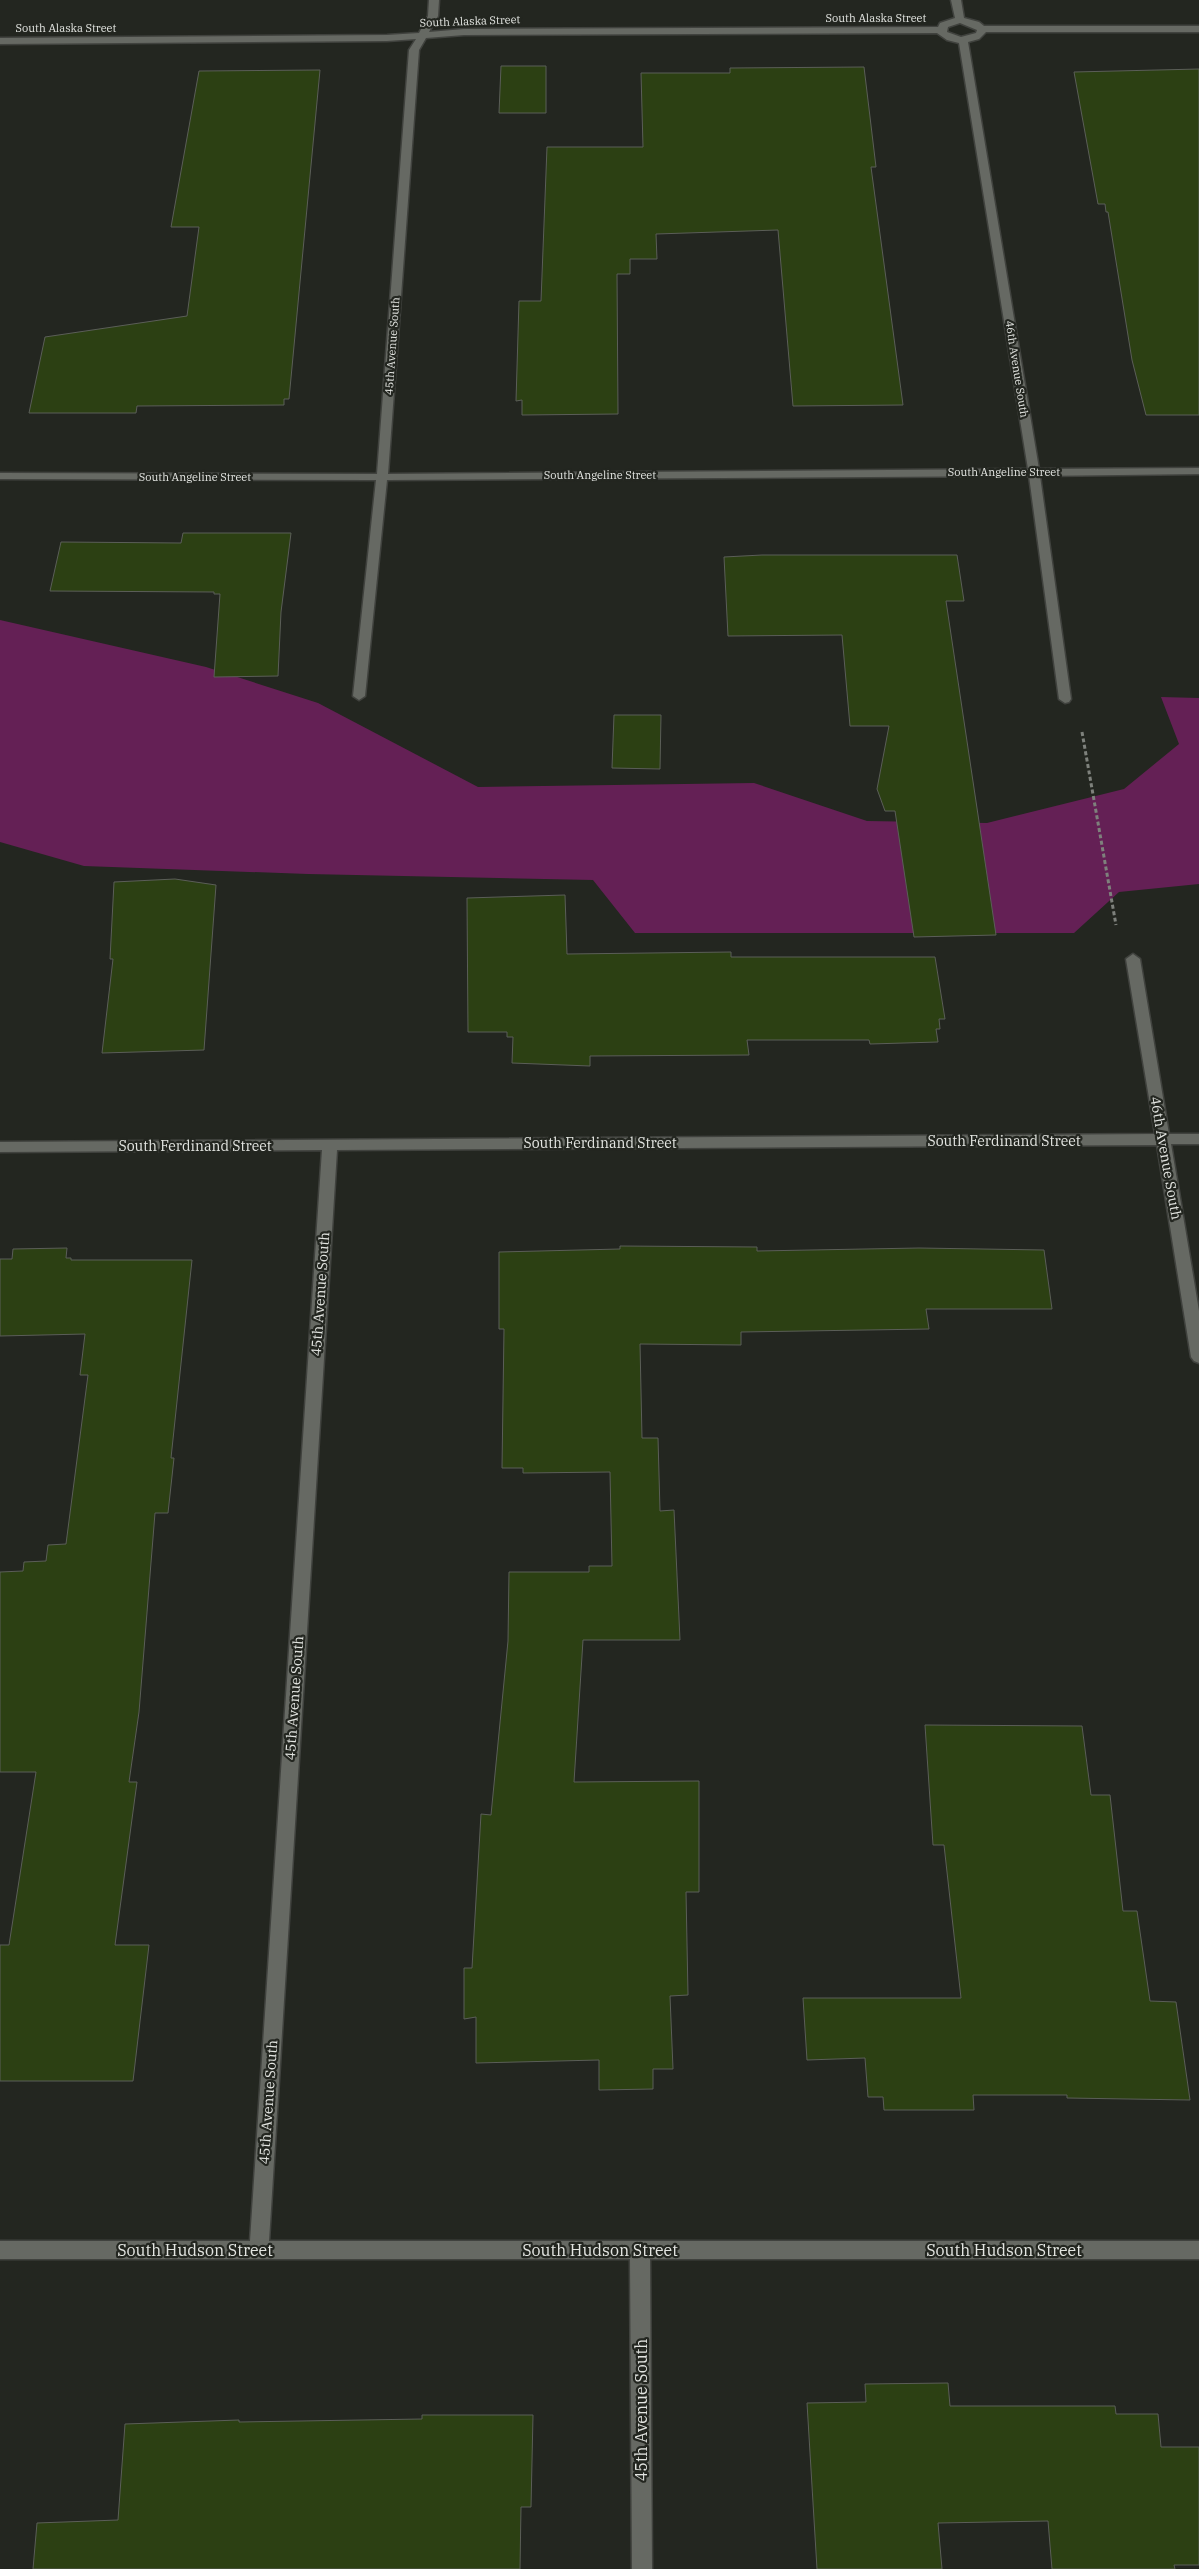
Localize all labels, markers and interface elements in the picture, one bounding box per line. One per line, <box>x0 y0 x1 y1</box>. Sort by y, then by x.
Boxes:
street label: South Alaska Street <box>826 11 926 25</box>
street label: South Alaska Street <box>419 12 521 30</box>
street label: South Alaska Street <box>16 21 116 35</box>
street label: 45th Avenue South <box>382 297 402 395</box>
street label: 46th Avenue South <box>1002 320 1032 419</box>
street label: South Angeline Street <box>948 465 1060 479</box>
street label: South Angeline Street <box>544 468 656 482</box>
street label: South Angeline Street <box>139 470 251 484</box>
street label: 46th Avenue South <box>1146 1095 1186 1221</box>
street label: South Ferdinand Street <box>927 1132 1081 1150</box>
street label: South Ferdinand Street <box>523 1134 677 1152</box>
street label: South Ferdinand Street <box>118 1137 272 1155</box>
street label: 45th Avenue South <box>307 1231 333 1357</box>
street label: 45th Avenue South <box>281 1635 307 1761</box>
street label: 45th Avenue South <box>255 2039 281 2165</box>
street label: South Hudson Street <box>117 2240 273 2260</box>
street label: South Hudson Street <box>522 2240 678 2260</box>
street label: South Hudson Street <box>926 2240 1082 2260</box>
street label: 45th Avenue South <box>631 2339 651 2481</box>

